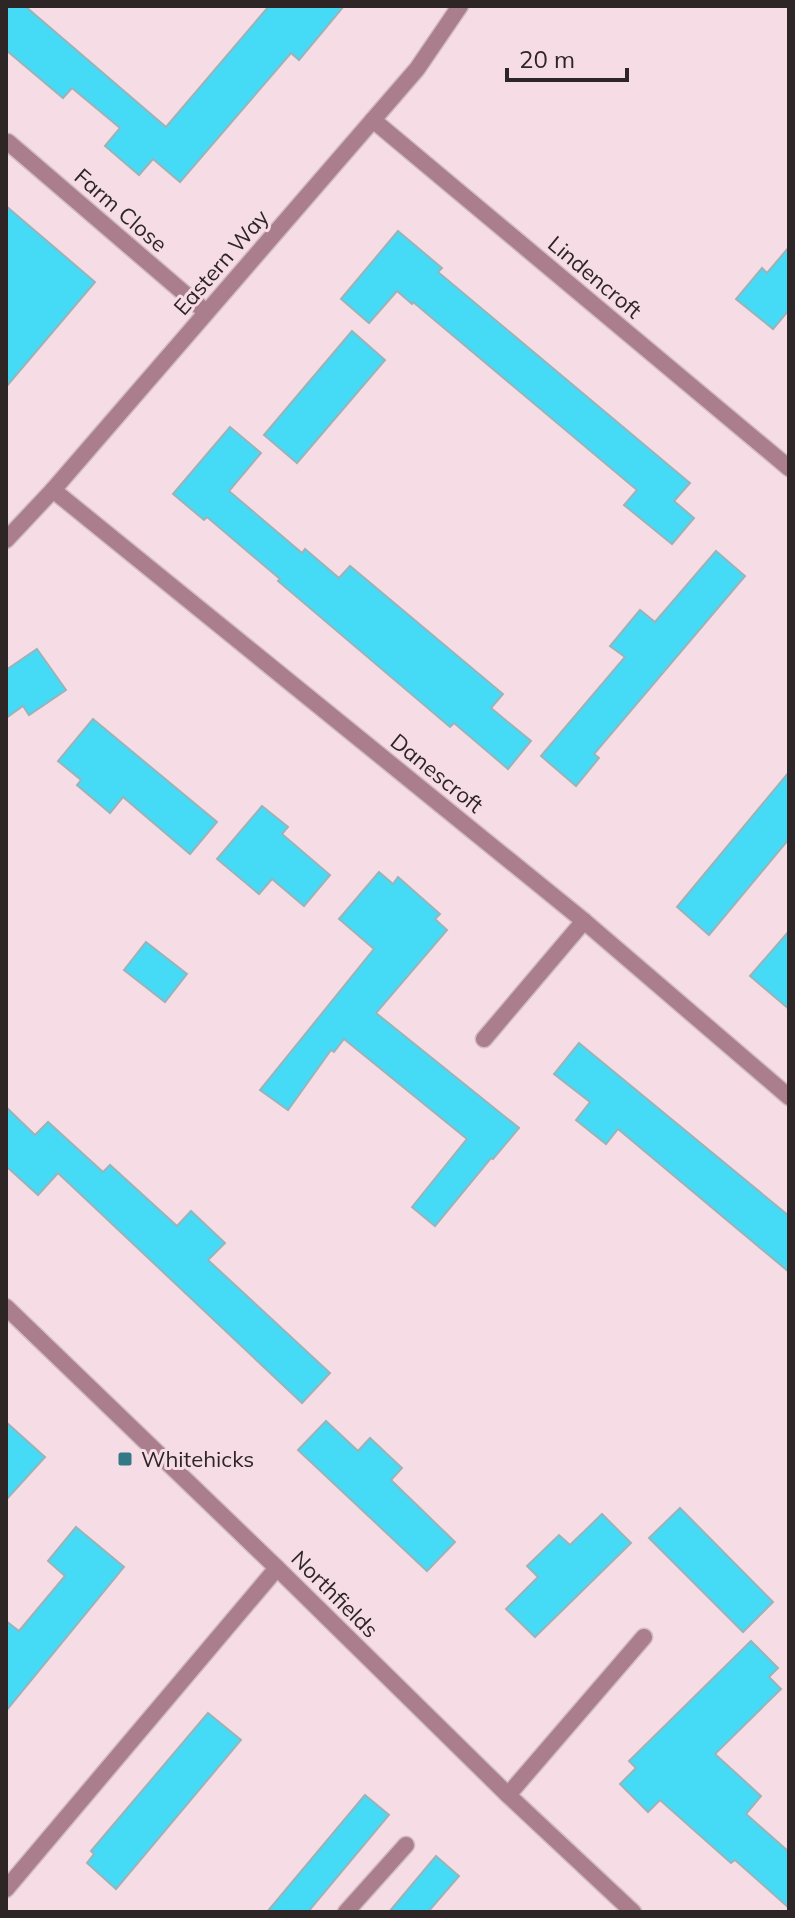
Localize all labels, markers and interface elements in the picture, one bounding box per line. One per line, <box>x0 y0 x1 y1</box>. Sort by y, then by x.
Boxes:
scale bar <box>507 32 627 82</box>
text: 20 m <box>519 44 575 74</box>
street label: Farm Close <box>69 162 173 258</box>
street label: Eastern Way <box>167 203 275 321</box>
street label: Lindencroft <box>542 230 648 325</box>
street label: Danescroft <box>385 727 489 819</box>
place label: Whitehicks <box>141 1445 254 1473</box>
marker: Whitehicks <box>116 1450 134 1468</box>
street label: Northfields <box>285 1544 385 1644</box>

